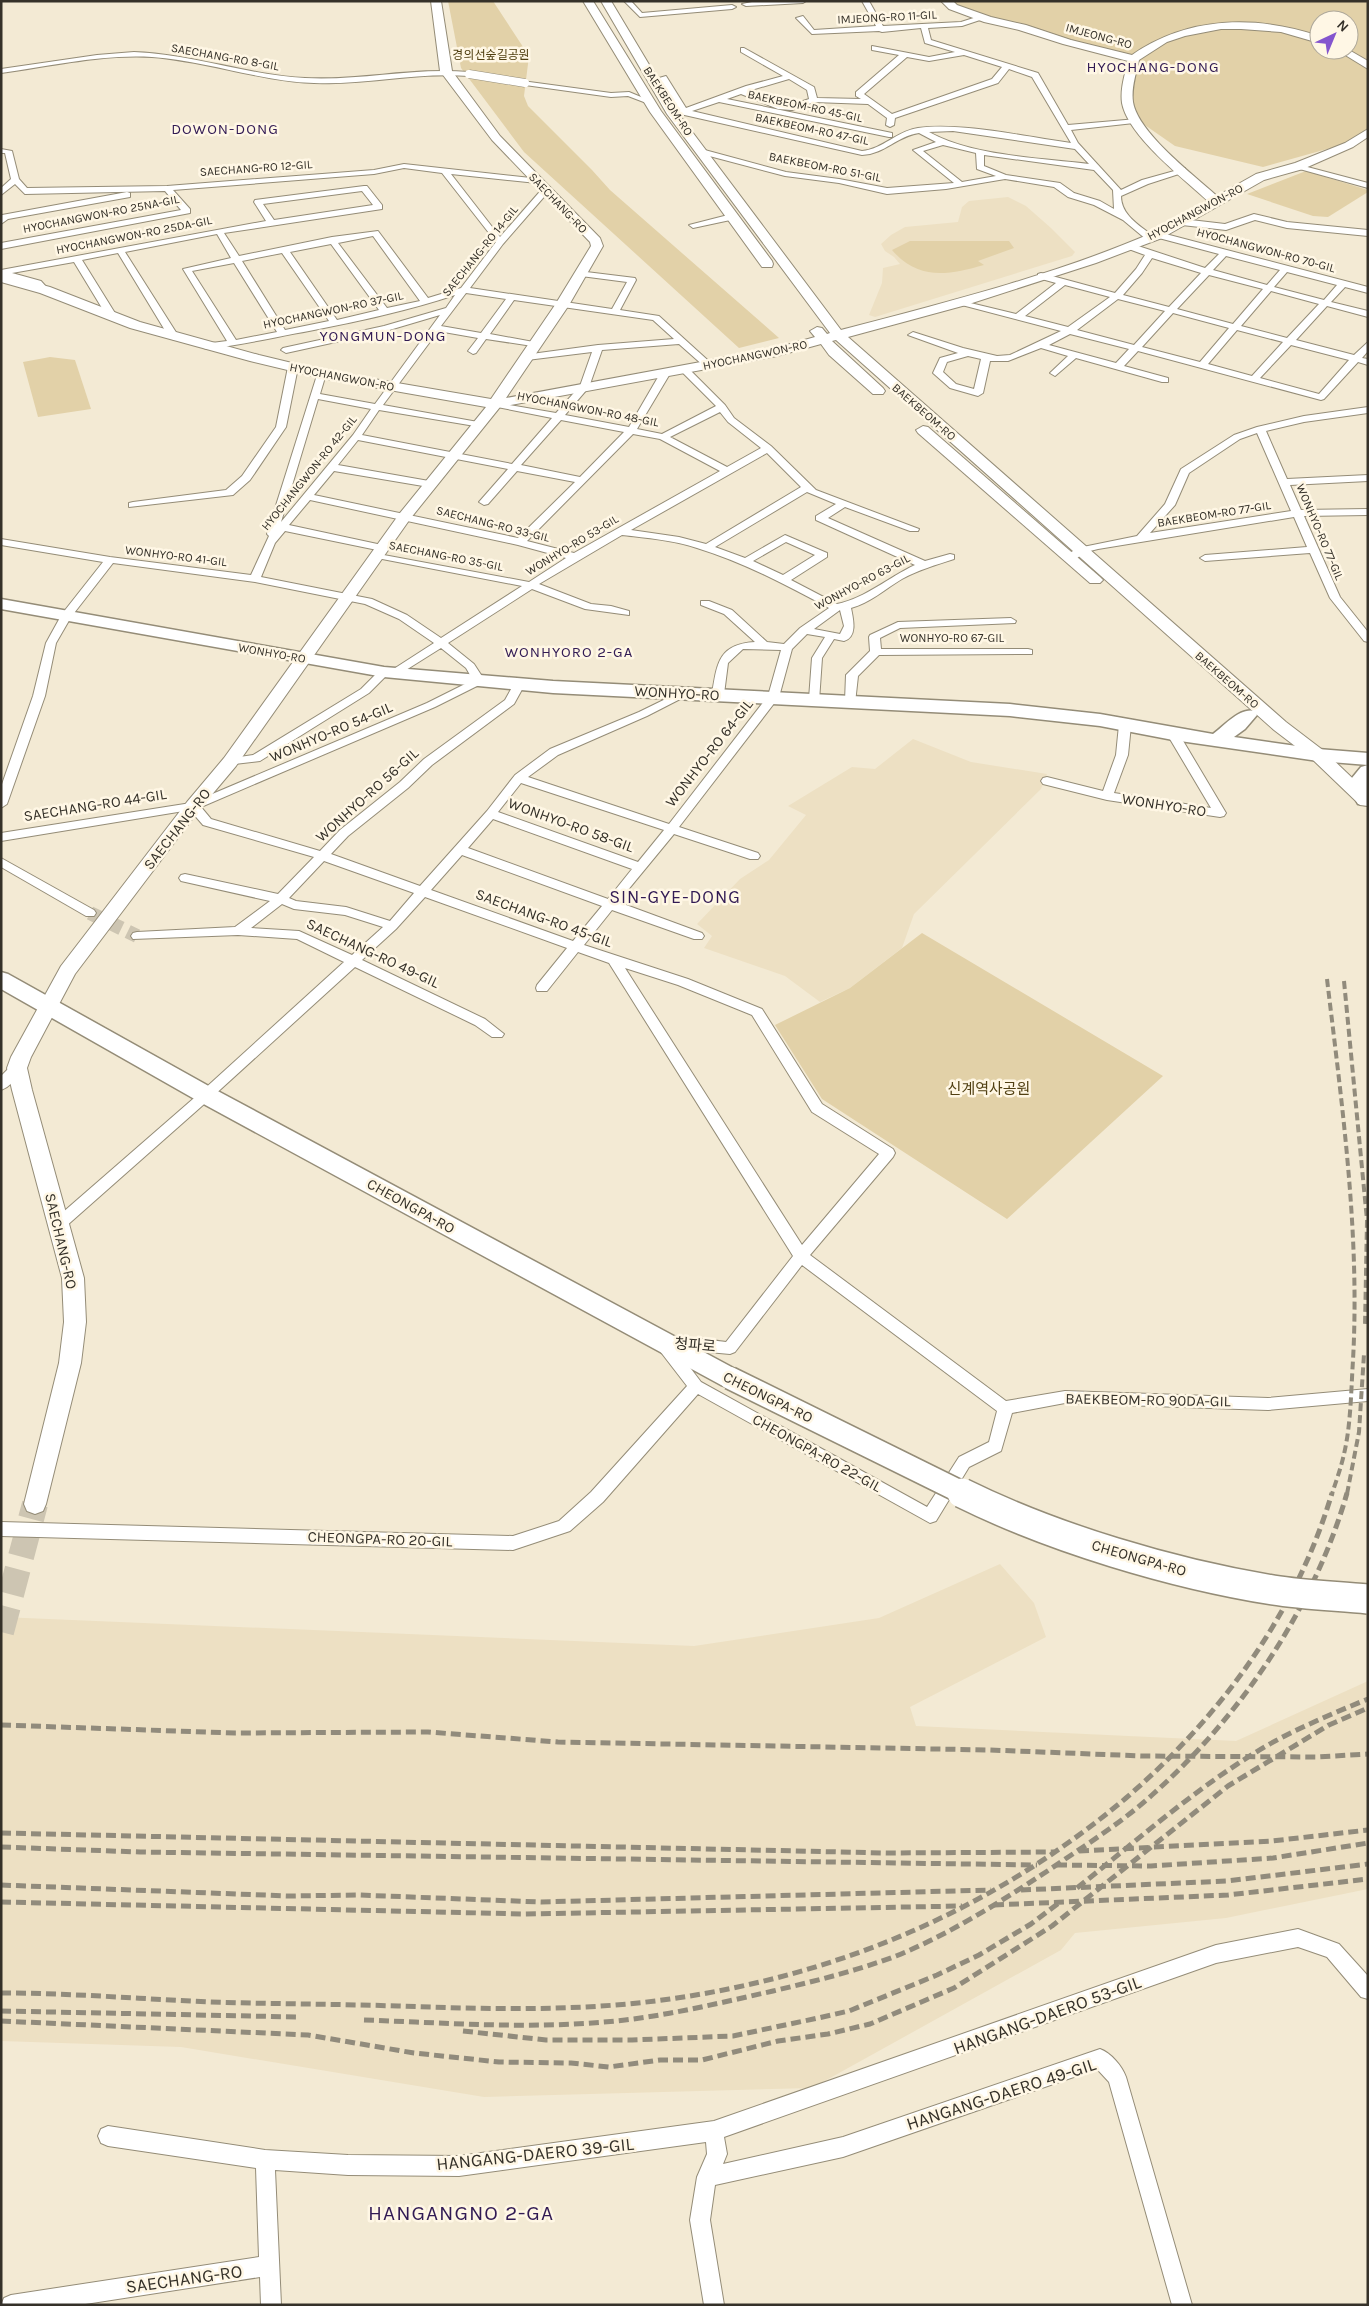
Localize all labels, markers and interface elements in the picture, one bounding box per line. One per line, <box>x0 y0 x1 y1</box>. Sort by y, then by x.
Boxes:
street label: IMJEONG-RO 11-GIL <box>837 7 938 27</box>
north arrow <box>1309 10 1359 60</box>
text: N <box>1333 16 1352 36</box>
street label: IMJEONG-RO <box>1064 20 1134 52</box>
street label: SAECHANG-RO 8-GIL <box>170 41 280 73</box>
park label: 경의선숲길공원 <box>452 48 530 62</box>
district label: HYOCHANG-DONG <box>1086 58 1220 76</box>
street label: BAEKBEOM-RO <box>640 64 696 138</box>
street label: BAEKBEOM-RO 45-GIL <box>746 87 864 125</box>
street label: BAEKBEOM-RO 47-GIL <box>754 110 870 148</box>
district label: DOWON-DONG <box>171 120 279 138</box>
street label: BAEKBEOM-RO 51-GIL <box>768 149 883 185</box>
street label: SAECHANG-RO 12-GIL <box>199 157 313 179</box>
street label: SAECHANG-RO <box>526 170 590 236</box>
street label: HYOCHANGWON-RO <box>1145 181 1245 243</box>
street label: HYOCHANGWON-RO 25NA-GIL <box>22 192 181 236</box>
street label: SAECHANG-RO 14-GIL <box>439 202 521 299</box>
street label: HYOCHANGWON-RO 25DA-GIL <box>55 213 214 257</box>
street label: HYOCHANGWON-RO 70-GIL <box>1195 225 1337 275</box>
street label: HYOCHANGWON-RO 37-GIL <box>262 288 405 332</box>
district label: YONGMUN-DONG <box>319 327 447 345</box>
street label: HYOCHANGWON-RO <box>702 337 809 373</box>
street label: HYOCHANGWON-RO <box>288 360 396 394</box>
street label: BAEKBEOM-RO <box>889 381 959 444</box>
street label: HYOCHANGWON-RO 48-GIL <box>516 388 660 430</box>
street label: HYOCHANGWON-RO 42-GIL <box>258 412 360 533</box>
street label: WONHYO-RO 77-GIL <box>1293 482 1347 583</box>
street label: BAEKBEOM-RO 77-GIL <box>1156 498 1272 530</box>
street label: SAECHANG-RO 33-GIL <box>435 503 551 545</box>
street label: WONHYO-RO 53-GIL <box>523 512 621 578</box>
street label: SAECHANG-RO 35-GIL <box>388 538 505 574</box>
street label: WONHYO-RO 41-GIL <box>124 543 228 569</box>
street label: WONHYO-RO 63-GIL <box>812 551 912 613</box>
street label: WONHYO-RO 67-GIL <box>900 631 1005 645</box>
street label: WONHYO-RO <box>237 640 307 666</box>
district label: WONHYORO 2-GA <box>505 643 633 661</box>
street label: BAEKBEOM-RO <box>1192 649 1262 712</box>
street label: WONHYO-RO <box>634 682 720 704</box>
street label: WONHYO-RO 64-GIL <box>661 696 757 810</box>
street label: WONHYO-RO 54-GIL <box>267 698 395 766</box>
street label: WONHYO-RO 56-GIL <box>312 744 422 846</box>
street label: SAECHANG-RO 44-GIL <box>22 785 168 825</box>
street label: SAECHANG-RO <box>140 785 214 873</box>
street label: WONHYO-RO <box>1121 789 1207 821</box>
street label: WONHYO-RO 58-GIL <box>506 794 636 856</box>
street label: SAECHANG-RO 45-GIL <box>473 885 615 951</box>
district label: SIN-GYE-DONG <box>609 886 741 908</box>
street label: SAECHANG-RO 49-GIL <box>304 914 442 992</box>
park label: 신계역사공원 <box>948 1080 1030 1098</box>
street label: CHEONGPA-RO <box>364 1174 458 1238</box>
street label: SAECHANG-RO <box>41 1191 81 1291</box>
street label: 청파로 <box>674 1334 716 1356</box>
street label: CHEONGPA-RO <box>720 1367 816 1427</box>
street label: BAEKBEOM-RO 90DA-GIL <box>1065 1390 1231 1410</box>
street label: CHEONGPA-RO 22-GIL <box>749 1410 885 1496</box>
street label: CHEONGPA-RO 20-GIL <box>307 1527 453 1551</box>
street label: CHEONGPA-RO <box>1090 1536 1188 1580</box>
street label: HANGANG-DAERO 53-GIL <box>950 1971 1144 2059</box>
street label: HANGANG-DAERO 49-GIL <box>904 2053 1099 2135</box>
street label: HANGANG-DAERO 39-GIL <box>435 2133 635 2175</box>
district label: HANGANGNO 2-GA <box>368 2201 554 2225</box>
street label: SAECHANG-RO <box>124 2260 244 2298</box>

